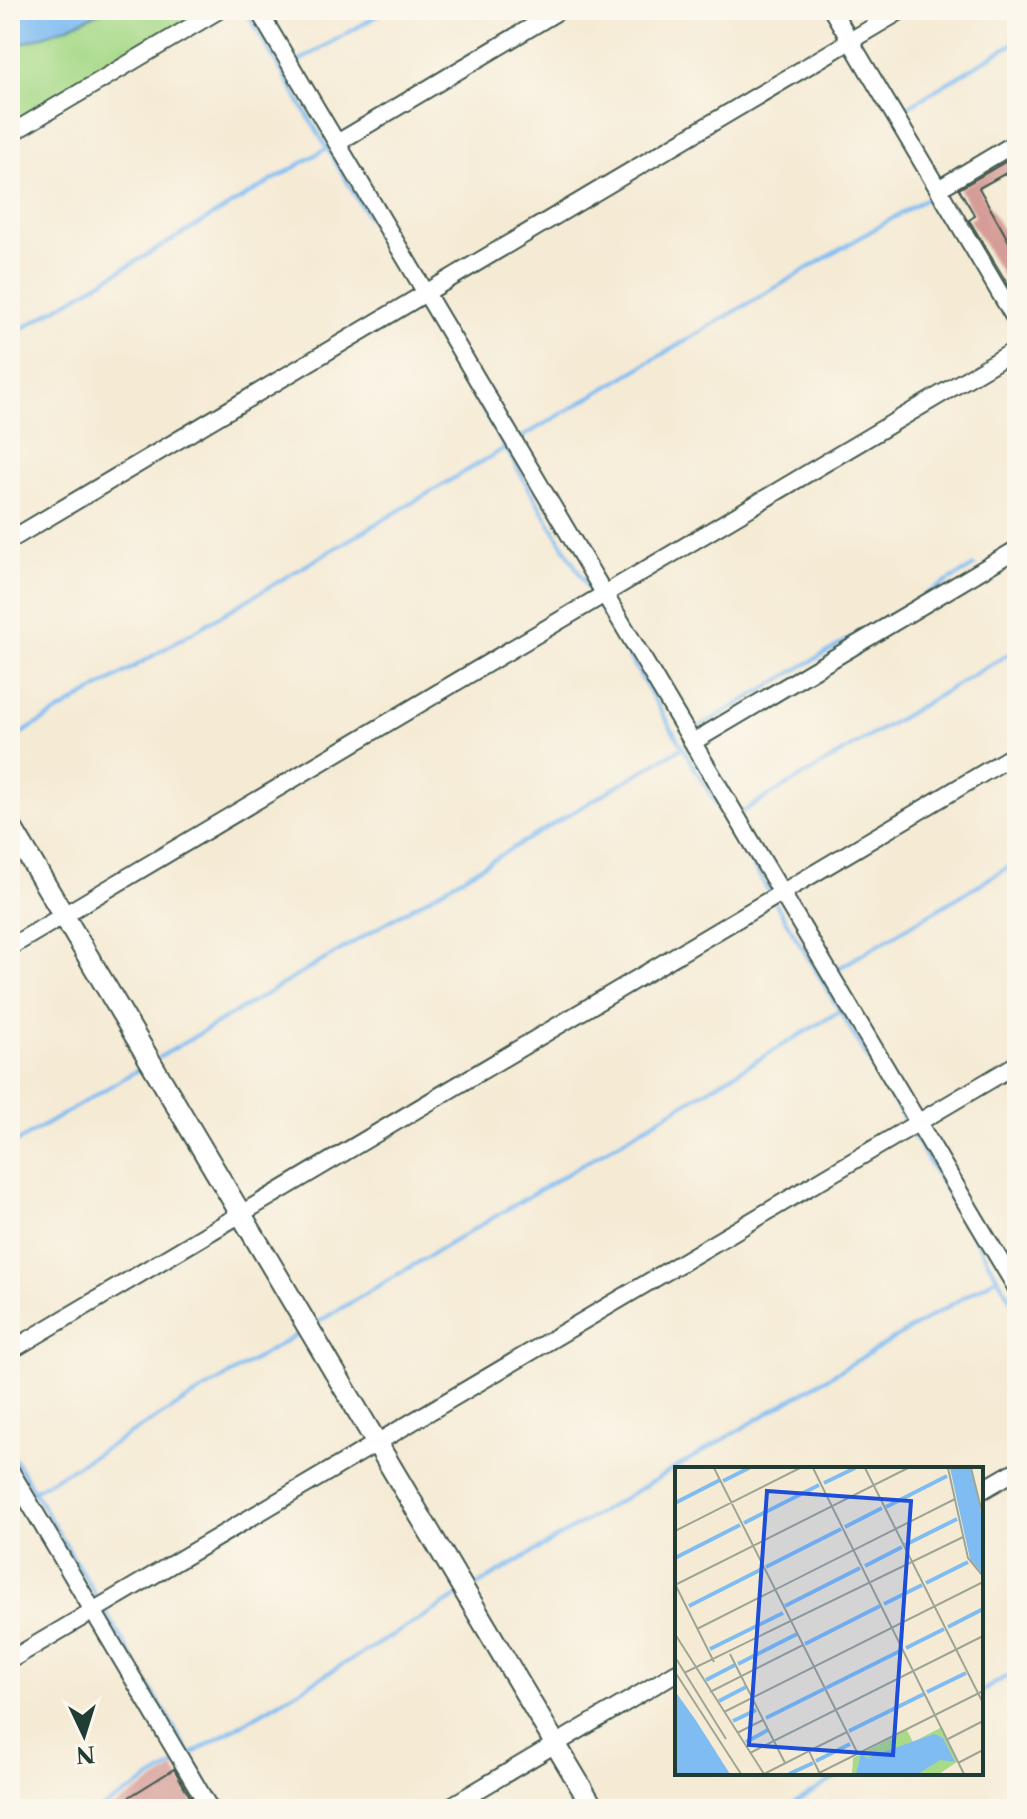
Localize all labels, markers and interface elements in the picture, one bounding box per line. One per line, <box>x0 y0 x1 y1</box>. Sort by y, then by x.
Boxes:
inset map <box>675 1467 983 1775</box>
north arrow <box>44 1695 124 1775</box>
text: N <box>75 1740 96 1769</box>

